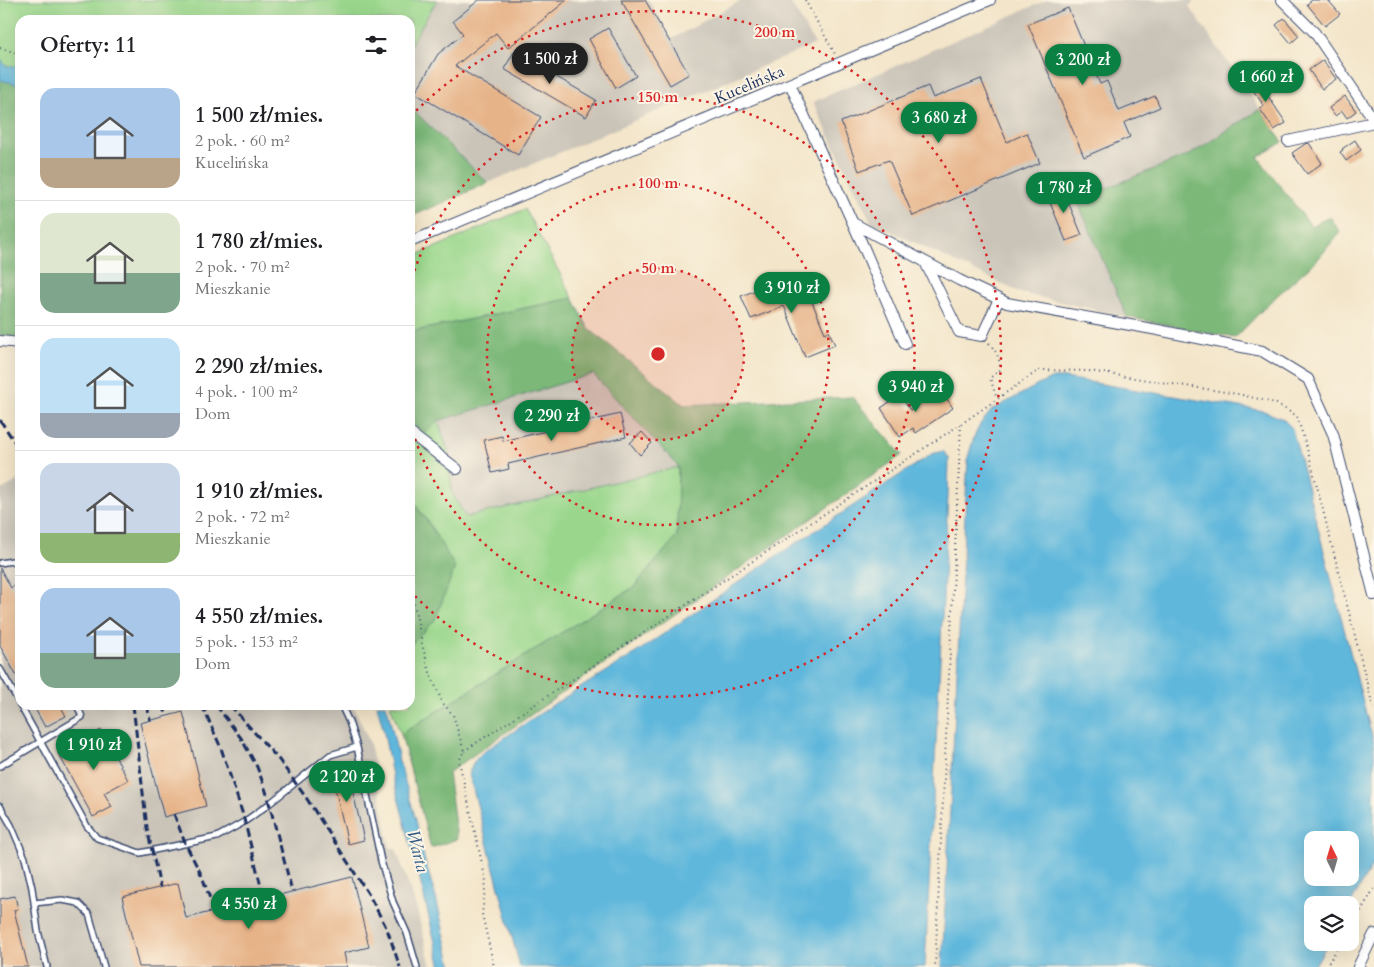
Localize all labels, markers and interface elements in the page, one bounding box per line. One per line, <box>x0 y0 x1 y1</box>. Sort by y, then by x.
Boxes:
text: 200 m <box>755 22 796 42</box>
text: Oferty: 11 <box>40 31 136 60</box>
icon: filters <box>362 31 390 59</box>
pin: 1 500 zł <box>498 42 602 85</box>
pin: 3 200 zł <box>1031 44 1135 86</box>
text: 1 500 zł <box>523 48 577 70</box>
text: 3 200 zł <box>1056 49 1110 71</box>
street label: Kucelińska <box>711 60 788 109</box>
pin: 1 660 zł <box>1214 61 1318 103</box>
text: 1 660 zł <box>1239 66 1293 88</box>
text: 150 m <box>638 87 679 107</box>
text: 1 500 zł/mies. <box>195 101 323 130</box>
pin: 3 680 zł <box>887 102 991 144</box>
text: 3 680 zł <box>912 107 966 129</box>
icon: home <box>80 108 140 168</box>
text: 2 pok. · 60 m² <box>195 130 290 152</box>
text: Kucelińska <box>195 152 269 174</box>
pin: 1 780 zł <box>1012 172 1116 214</box>
text: 100 m <box>638 173 679 193</box>
text: 1 780 zł <box>1037 177 1091 199</box>
text: 1 780 zł/mies. <box>195 227 323 256</box>
icon: home <box>80 233 140 293</box>
text: 2 pok. · 70 m² <box>195 256 290 278</box>
text: 50 m <box>641 258 675 278</box>
pin: 3 910 zł <box>740 272 844 314</box>
text: 3 910 zł <box>765 277 819 299</box>
text: Mieszkanie <box>195 278 271 300</box>
centre of rings <box>649 345 667 363</box>
text: 2 290 zł/mies. <box>195 352 323 381</box>
icon: home <box>80 358 140 418</box>
pin: 3 940 zł <box>864 370 968 413</box>
text: 3 940 zł <box>889 376 943 398</box>
text: 4 pok. · 100 m² <box>195 381 298 403</box>
pin: 2 290 zł <box>500 400 604 442</box>
text: Dom <box>195 403 230 425</box>
text: 2 290 zł <box>525 405 579 427</box>
text: 1 910 zł/mies. <box>195 477 323 506</box>
icon: home <box>80 483 140 543</box>
text: 2 pok. · 72 m² <box>195 506 290 528</box>
text: Mieszkanie <box>195 528 271 550</box>
text: 4 550 zł/mies. <box>195 602 323 631</box>
icon: home <box>80 608 140 668</box>
text: 5 pok. · 153 m² <box>195 631 298 653</box>
text: Dom <box>195 653 230 675</box>
pin: 1 910 zł <box>42 728 146 771</box>
text: 1 910 zł <box>67 734 121 756</box>
pin: 2 120 zł <box>295 760 399 803</box>
text: 2 120 zł <box>320 766 374 788</box>
water label: Warta <box>400 827 435 875</box>
north arrow <box>1304 831 1359 886</box>
map controls <box>1304 831 1359 951</box>
pin: 4 550 zł <box>197 888 301 930</box>
text: 4 550 zł <box>222 893 276 915</box>
button: layers <box>1304 896 1359 951</box>

